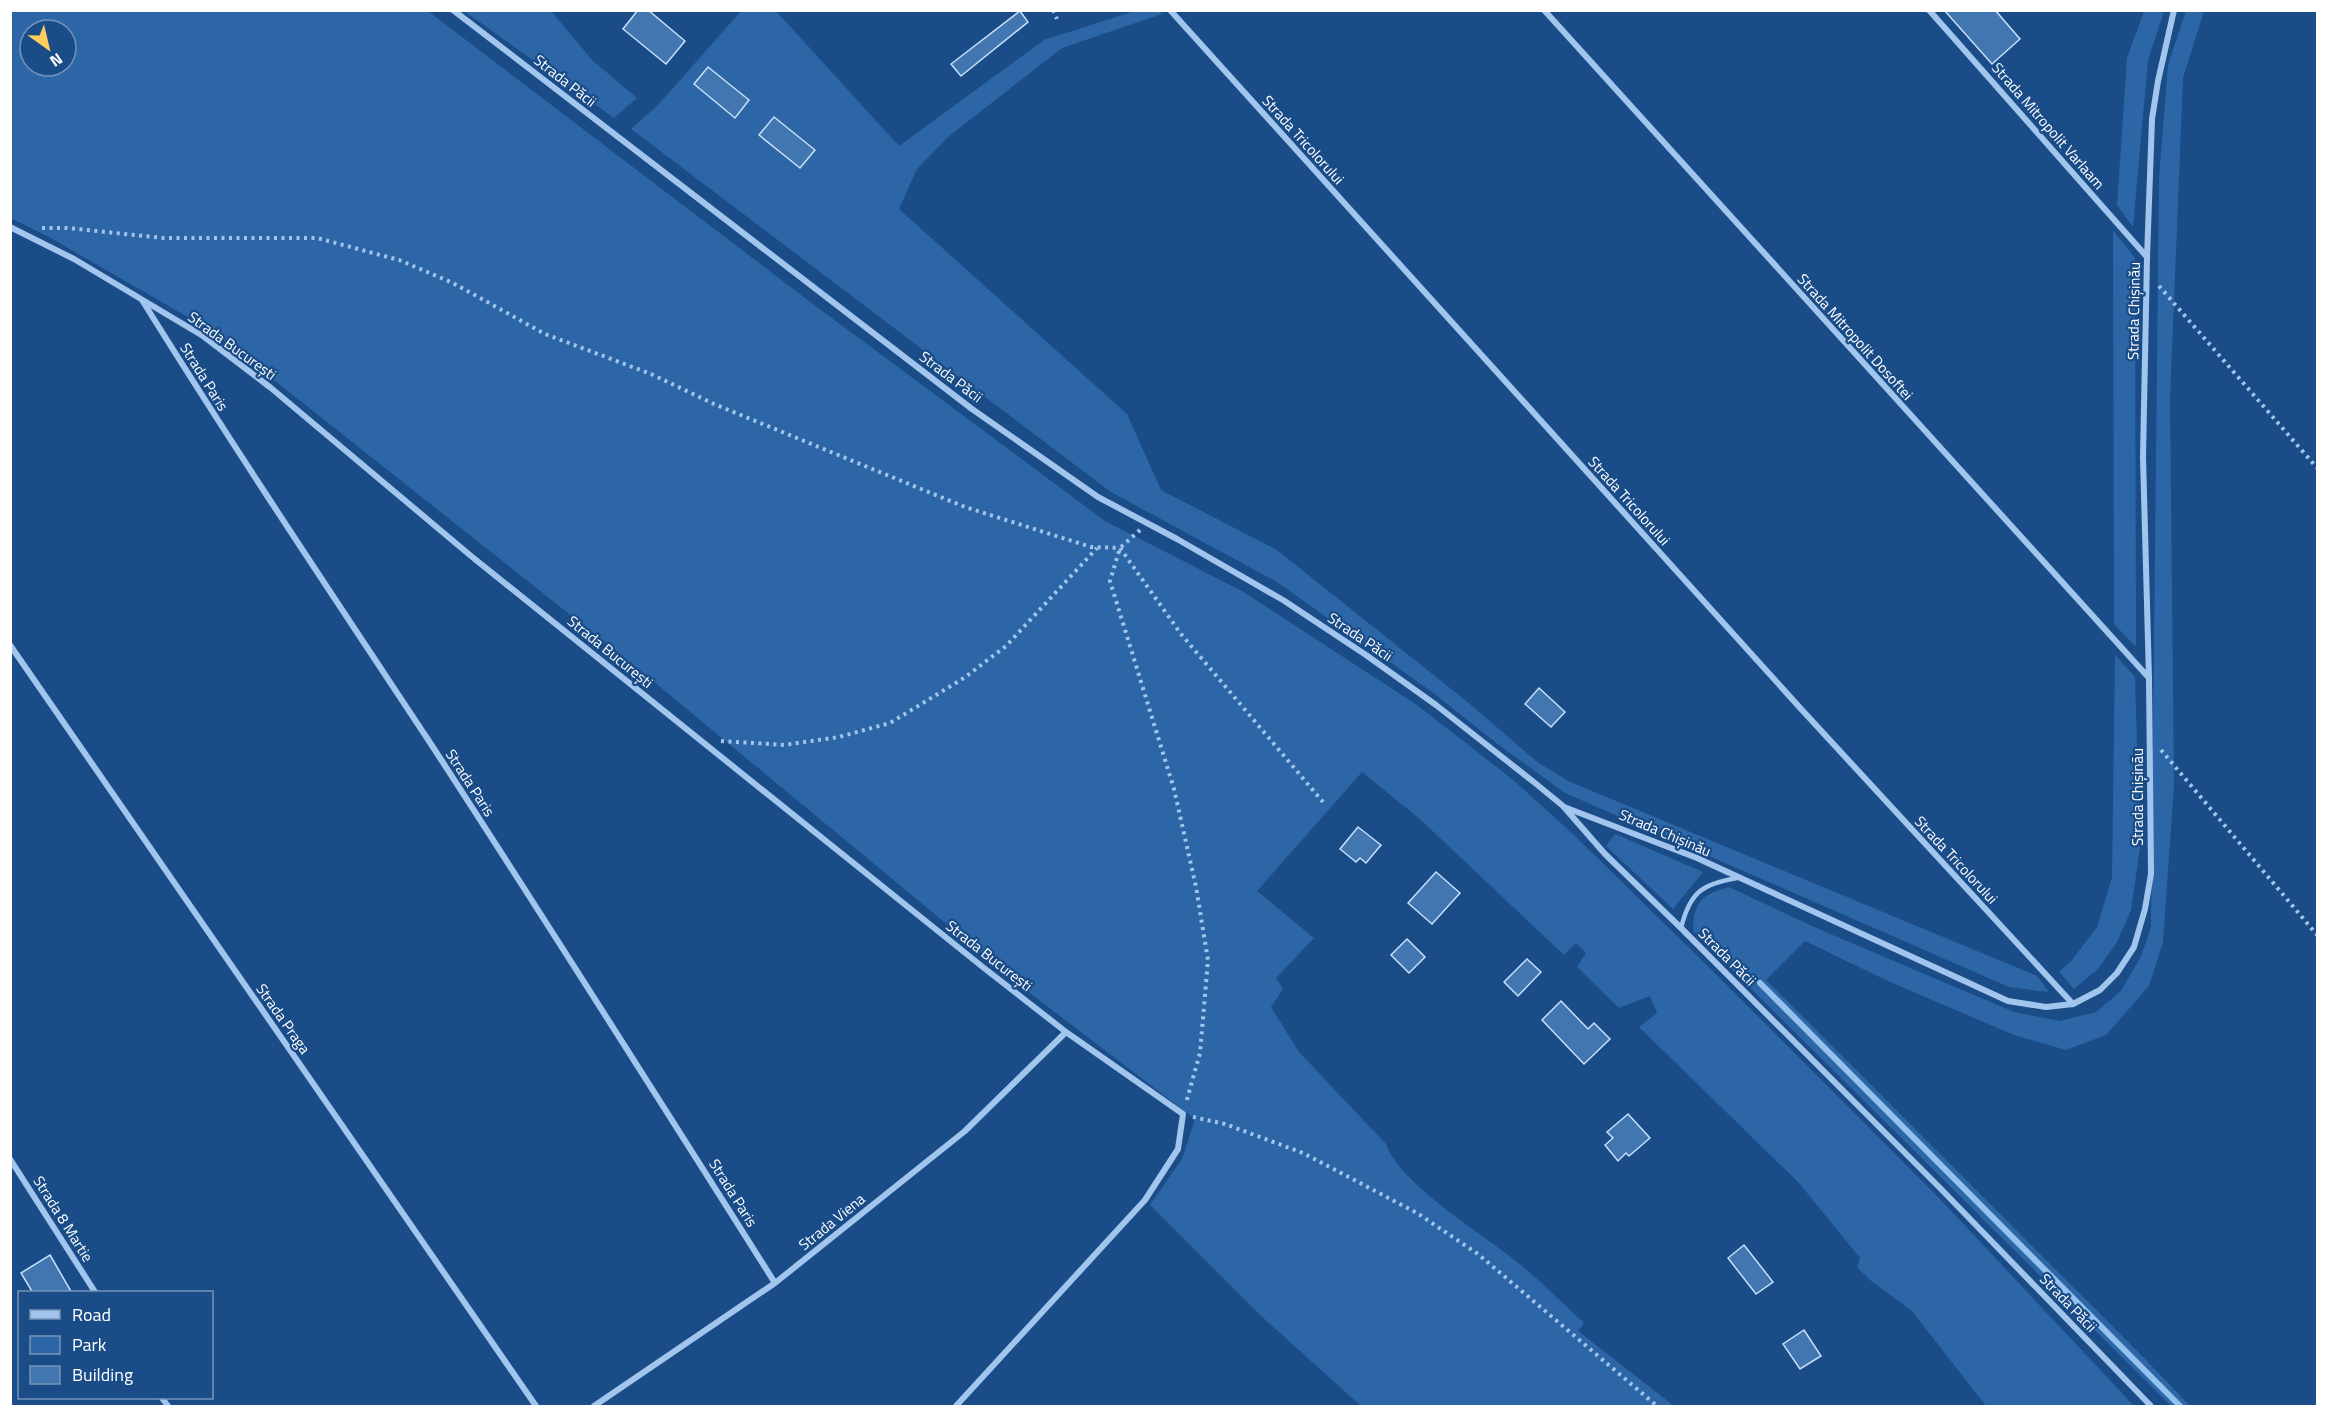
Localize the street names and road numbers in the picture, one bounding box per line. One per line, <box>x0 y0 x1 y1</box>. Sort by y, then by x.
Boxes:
street label: Strada Păcii <box>529 49 602 113</box>
street label: Strada Mitropolit Varlaam <box>1987 57 2110 194</box>
street label: Strada Tricolorului <box>1257 90 1350 190</box>
street label: Strada Chișinău <box>2121 262 2146 360</box>
street label: Strada Mitropolit Dosoftei <box>1792 268 1919 405</box>
street label: Strada București <box>183 306 281 386</box>
street label: Strada Paris <box>174 338 234 415</box>
street label: Strada Păcii <box>915 345 988 408</box>
street label: Strada Tricolorului <box>1583 451 1676 551</box>
street label: Strada Păcii <box>1323 606 1397 667</box>
street label: Strada București <box>562 610 658 693</box>
street label: Strada Paris <box>440 744 501 821</box>
street label: Strada Chișinău <box>2126 748 2149 846</box>
street label: Strada Chișinău <box>1616 803 1715 862</box>
street label: Strada Tricolorului <box>1909 810 2003 909</box>
street label: Strada București <box>941 914 1038 997</box>
street label: Strada Păcii <box>1693 922 1762 991</box>
street label: Strada Praga <box>251 979 316 1059</box>
street label: Strada Paris <box>703 1154 763 1231</box>
street label: Strada 8 Martie <box>28 1171 99 1266</box>
street label: Strada Viena <box>793 1187 870 1256</box>
street label: Strada Păcii <box>2034 1268 2102 1337</box>

